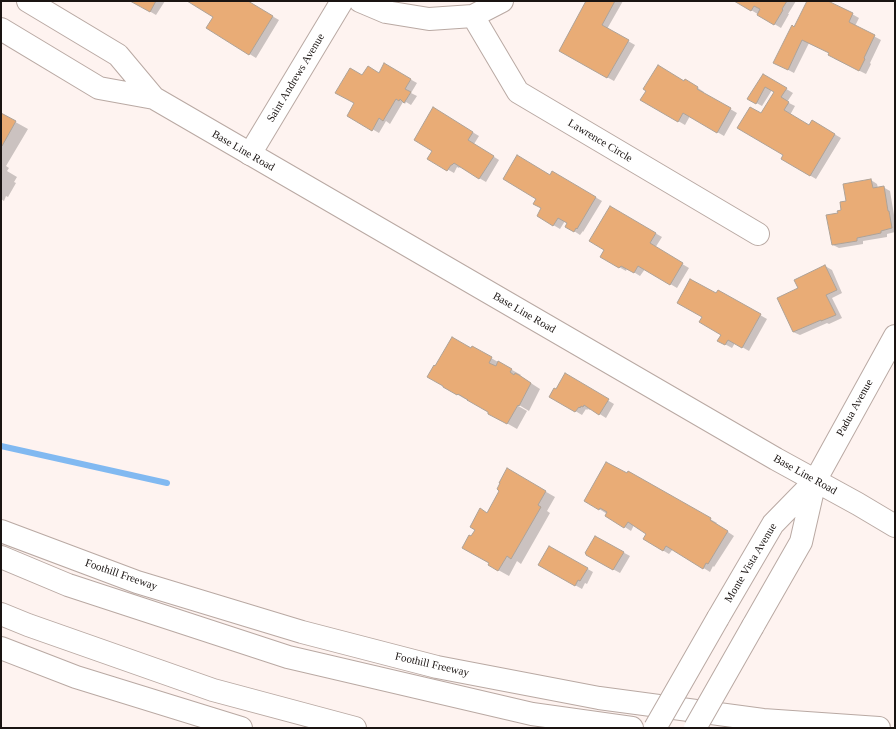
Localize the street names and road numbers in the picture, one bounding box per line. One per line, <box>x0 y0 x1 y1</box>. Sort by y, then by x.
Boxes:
street label: Saint Andrews Avenue <box>264 31 328 125</box>
street label: Lawrence Circle <box>565 117 635 165</box>
street label: Base Line Road <box>209 128 277 174</box>
street label: Base Line Road <box>490 290 558 336</box>
street label: Padua Avenue <box>834 377 876 439</box>
street label: Base Line Road <box>771 452 839 498</box>
street label: Monte Vista Avenue <box>722 521 780 605</box>
street label: Foothill Freeway <box>83 556 159 594</box>
street label: Foothill Freeway <box>394 650 470 680</box>

